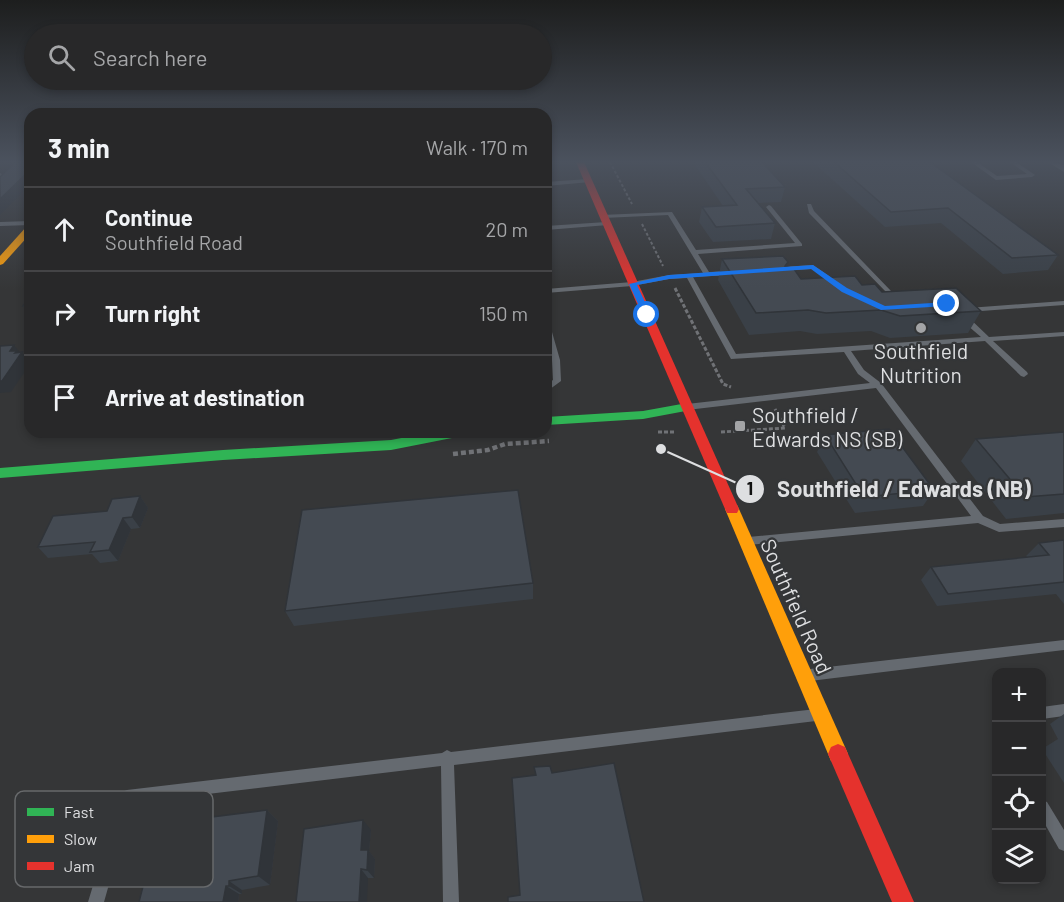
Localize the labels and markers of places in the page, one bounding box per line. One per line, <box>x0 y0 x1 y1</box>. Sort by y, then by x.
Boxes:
marker: Southfield Nutrition <box>914 321 928 335</box>
place label: Southfield Nutrition <box>874 338 968 387</box>
place label: Southfield / Edwards NS (SB) <box>752 402 903 451</box>
marker: Southfield / Edwards NS (SB) <box>733 419 747 433</box>
callout: Southfield / Edwards (NB) <box>735 469 1043 509</box>

